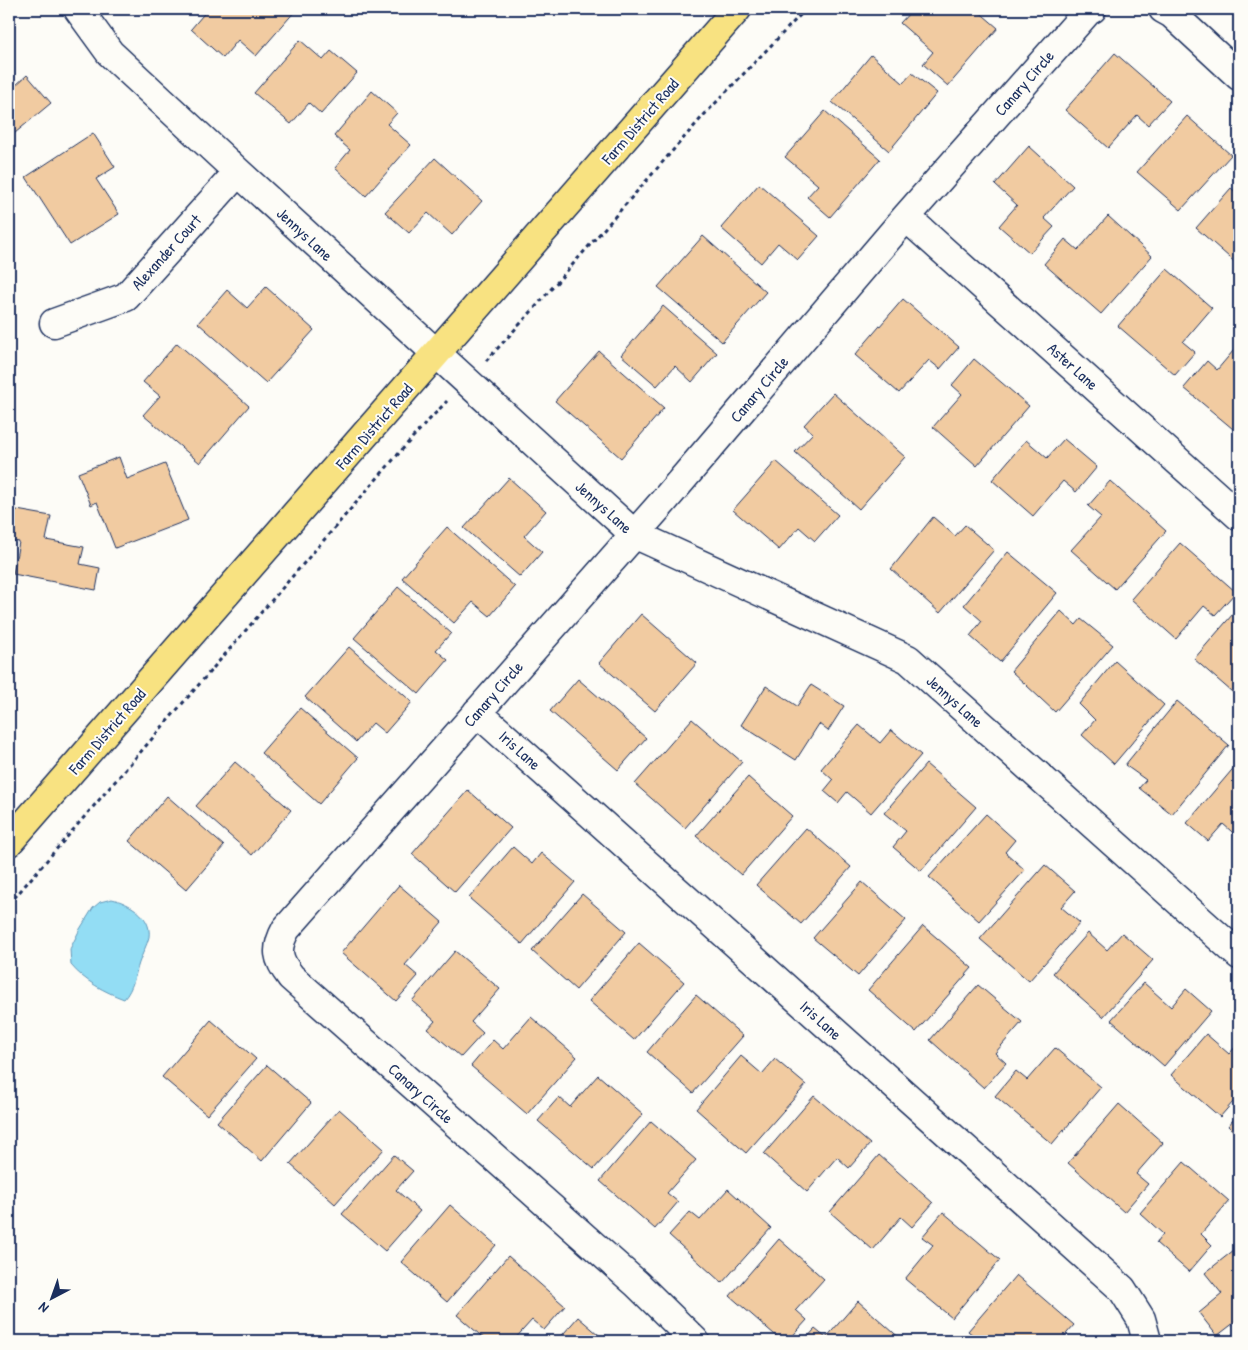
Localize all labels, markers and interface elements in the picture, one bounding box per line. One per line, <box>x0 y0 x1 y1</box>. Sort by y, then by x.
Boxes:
street label: Canary Circle <box>989 45 1059 121</box>
street label: Farm District Road <box>596 73 683 169</box>
street label: Jennys Lane <box>272 202 338 266</box>
street label: Alexander Court <box>126 209 206 295</box>
street label: Aster Lane <box>1043 337 1104 395</box>
street label: Canary Circle <box>725 351 794 427</box>
street label: Farm District Road <box>330 378 417 474</box>
street label: Jennys Lane <box>571 476 638 539</box>
street label: Canary Circle <box>458 656 528 732</box>
street label: Jennys Lane <box>922 670 989 733</box>
street label: Farm District Road <box>63 683 150 779</box>
street label: Iris Lane <box>494 725 546 775</box>
street label: Iris Lane <box>795 995 847 1045</box>
street label: Canary Circle <box>384 1058 459 1129</box>
north arrow <box>28 1272 78 1322</box>
text: N <box>34 1298 52 1318</box>

